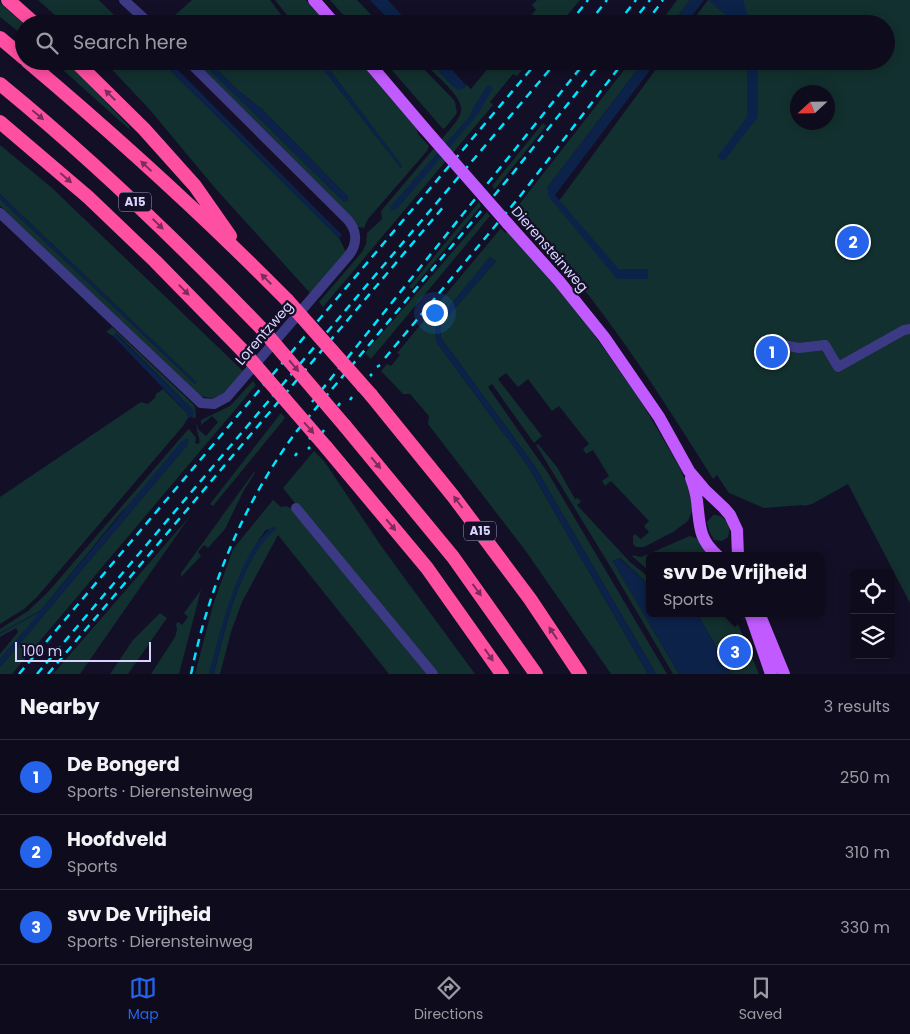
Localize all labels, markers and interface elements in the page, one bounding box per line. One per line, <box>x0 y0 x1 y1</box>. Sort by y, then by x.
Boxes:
search box <box>15 15 895 70</box>
icon: search <box>33 29 61 57</box>
text: Search here <box>73 29 187 56</box>
north arrow <box>790 85 835 130</box>
one-way arrow <box>104 89 116 101</box>
one-way arrow <box>31 109 43 121</box>
one-way arrow <box>141 160 153 172</box>
one-way arrow <box>60 172 72 184</box>
road number: A15 <box>119 192 151 212</box>
street label: Dierensteinweg <box>507 202 593 296</box>
one-way arrow <box>152 218 164 230</box>
pin: 2 <box>837 223 869 261</box>
one-way arrow <box>261 274 273 286</box>
one-way arrow <box>178 284 190 296</box>
street label: Lorentzweg <box>231 297 297 369</box>
your location <box>422 300 448 326</box>
pin: 1 <box>756 333 788 371</box>
one-way arrow <box>288 359 299 372</box>
one-way arrow <box>303 421 315 433</box>
one-way arrow <box>370 457 381 470</box>
one-way arrow <box>452 496 463 509</box>
one-way arrow <box>385 519 396 531</box>
road number: A15 <box>464 522 496 540</box>
popup <box>646 552 824 617</box>
text: svv De Vrijheid <box>663 559 807 586</box>
map controls <box>850 569 895 659</box>
button: locate <box>850 569 895 614</box>
one-way arrow <box>472 583 482 597</box>
text: Sports <box>663 588 714 611</box>
button: layers <box>850 614 895 659</box>
one-way arrow <box>548 627 558 640</box>
pin: 3 <box>719 633 751 671</box>
scale bar <box>15 639 151 662</box>
text: 100 m <box>22 641 62 661</box>
one-way arrow <box>484 648 494 662</box>
text: Nearby <box>20 692 100 721</box>
text: 3 results <box>824 695 890 718</box>
text: De Bongerd <box>67 751 180 778</box>
text: 1 <box>33 766 39 789</box>
text: 250 m <box>840 766 890 789</box>
text: Sports · Dierensteinweg <box>67 780 253 803</box>
text: Hoofdveld <box>67 826 167 853</box>
text: 2 <box>31 841 41 864</box>
text: 310 m <box>845 841 890 864</box>
text: Sports <box>67 855 118 878</box>
text: svv De Vrijheid <box>67 901 211 928</box>
text: 3 <box>31 916 41 939</box>
text: 330 m <box>840 916 890 939</box>
text: Sports · Dierensteinweg <box>67 930 253 953</box>
tab: Map <box>128 974 159 1025</box>
tab: Directions <box>414 974 483 1025</box>
tab: Saved <box>739 974 782 1025</box>

